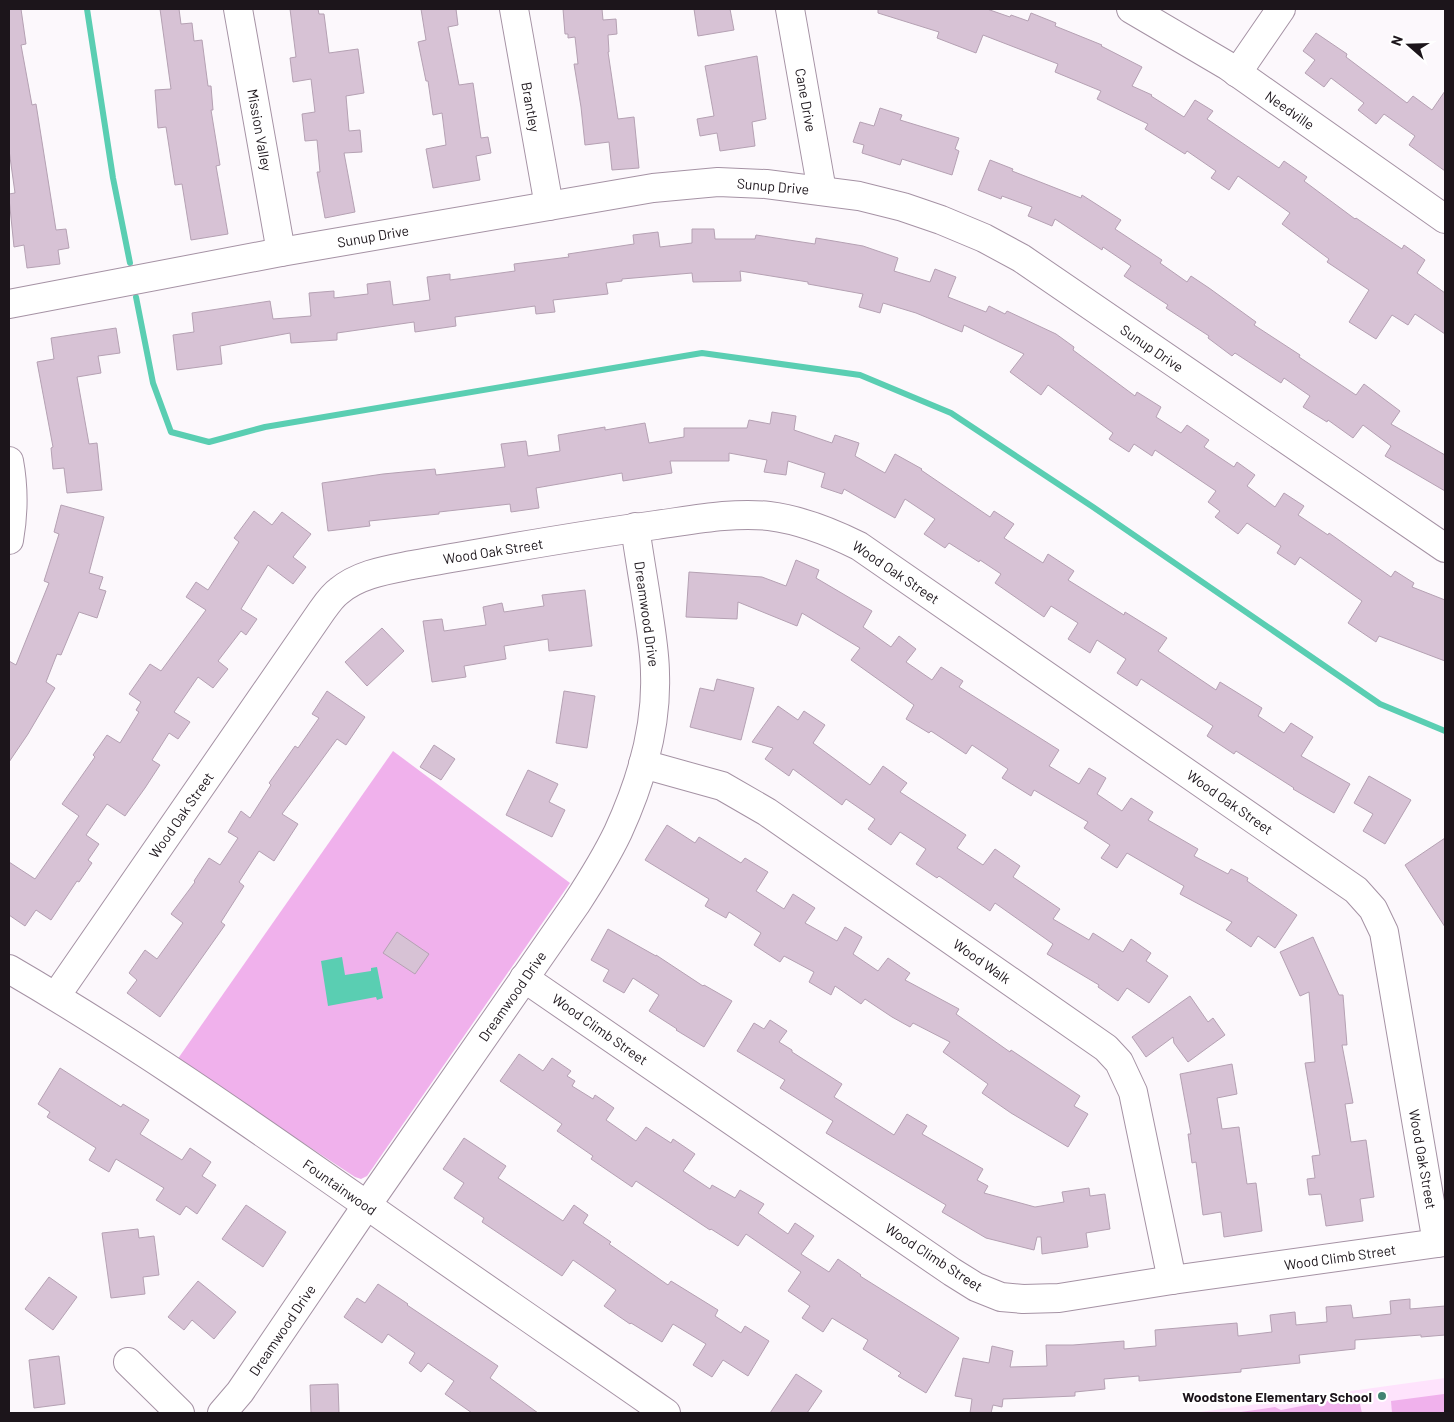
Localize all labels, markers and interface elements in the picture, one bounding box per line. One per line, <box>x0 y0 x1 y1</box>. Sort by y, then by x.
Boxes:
north arrow <box>1384 20 1434 70</box>
text: N <box>1387 33 1406 48</box>
street label: Cane Drive <box>792 67 820 133</box>
street label: Brantley <box>518 81 544 134</box>
street label: Needville <box>1262 87 1318 133</box>
street label: Mission Valley <box>244 88 276 173</box>
street label: Sunup Drive <box>736 174 810 198</box>
street label: Sunup Drive <box>336 221 410 251</box>
street label: Sunup Drive <box>1117 321 1187 375</box>
street label: Wood Oak Street <box>442 535 544 567</box>
street label: Wood Oak Street <box>849 537 943 607</box>
street label: Dreamwood Drive <box>631 560 663 668</box>
street label: Wood Oak Street <box>1184 766 1276 838</box>
street label: Wood Oak Street <box>145 769 217 861</box>
street label: Wood Walk <box>950 935 1014 987</box>
street label: Dreamwood Drive <box>475 948 549 1044</box>
street label: Wood Climb Street <box>549 990 651 1068</box>
street label: Wood Oak Street <box>1406 1108 1440 1210</box>
street label: Fountainwood <box>300 1155 380 1219</box>
street label: Wood Climb Street <box>882 1219 986 1295</box>
street label: Wood Climb Street <box>1283 1241 1397 1273</box>
street label: Dreamwood Drive <box>245 1281 319 1379</box>
place label: Woodstone Elementary School <box>1182 1388 1372 1405</box>
marker: Woodstone Elementary School <box>1376 1390 1388 1402</box>

